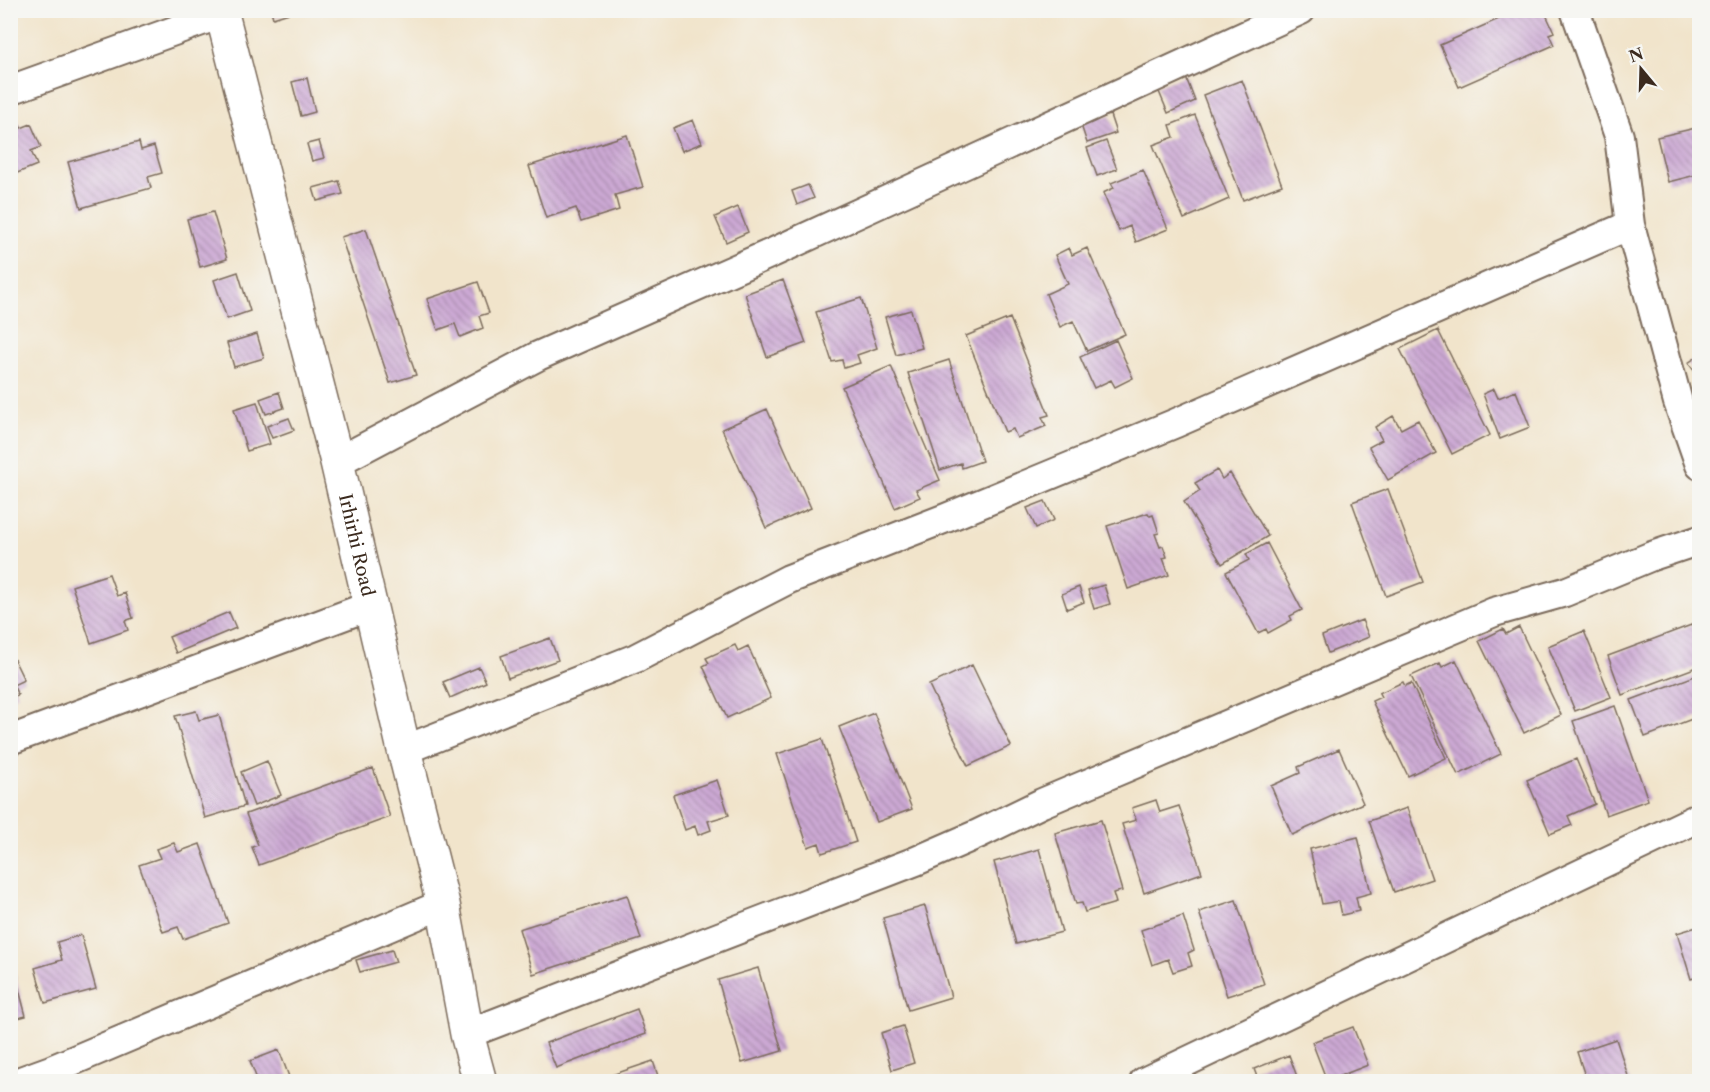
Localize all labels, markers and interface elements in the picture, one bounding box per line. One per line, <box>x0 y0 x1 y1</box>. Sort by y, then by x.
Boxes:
north arrow <box>1611 39 1671 99</box>
text: N <box>1626 43 1646 67</box>
street label: Irhirhi Road <box>334 492 379 599</box>

